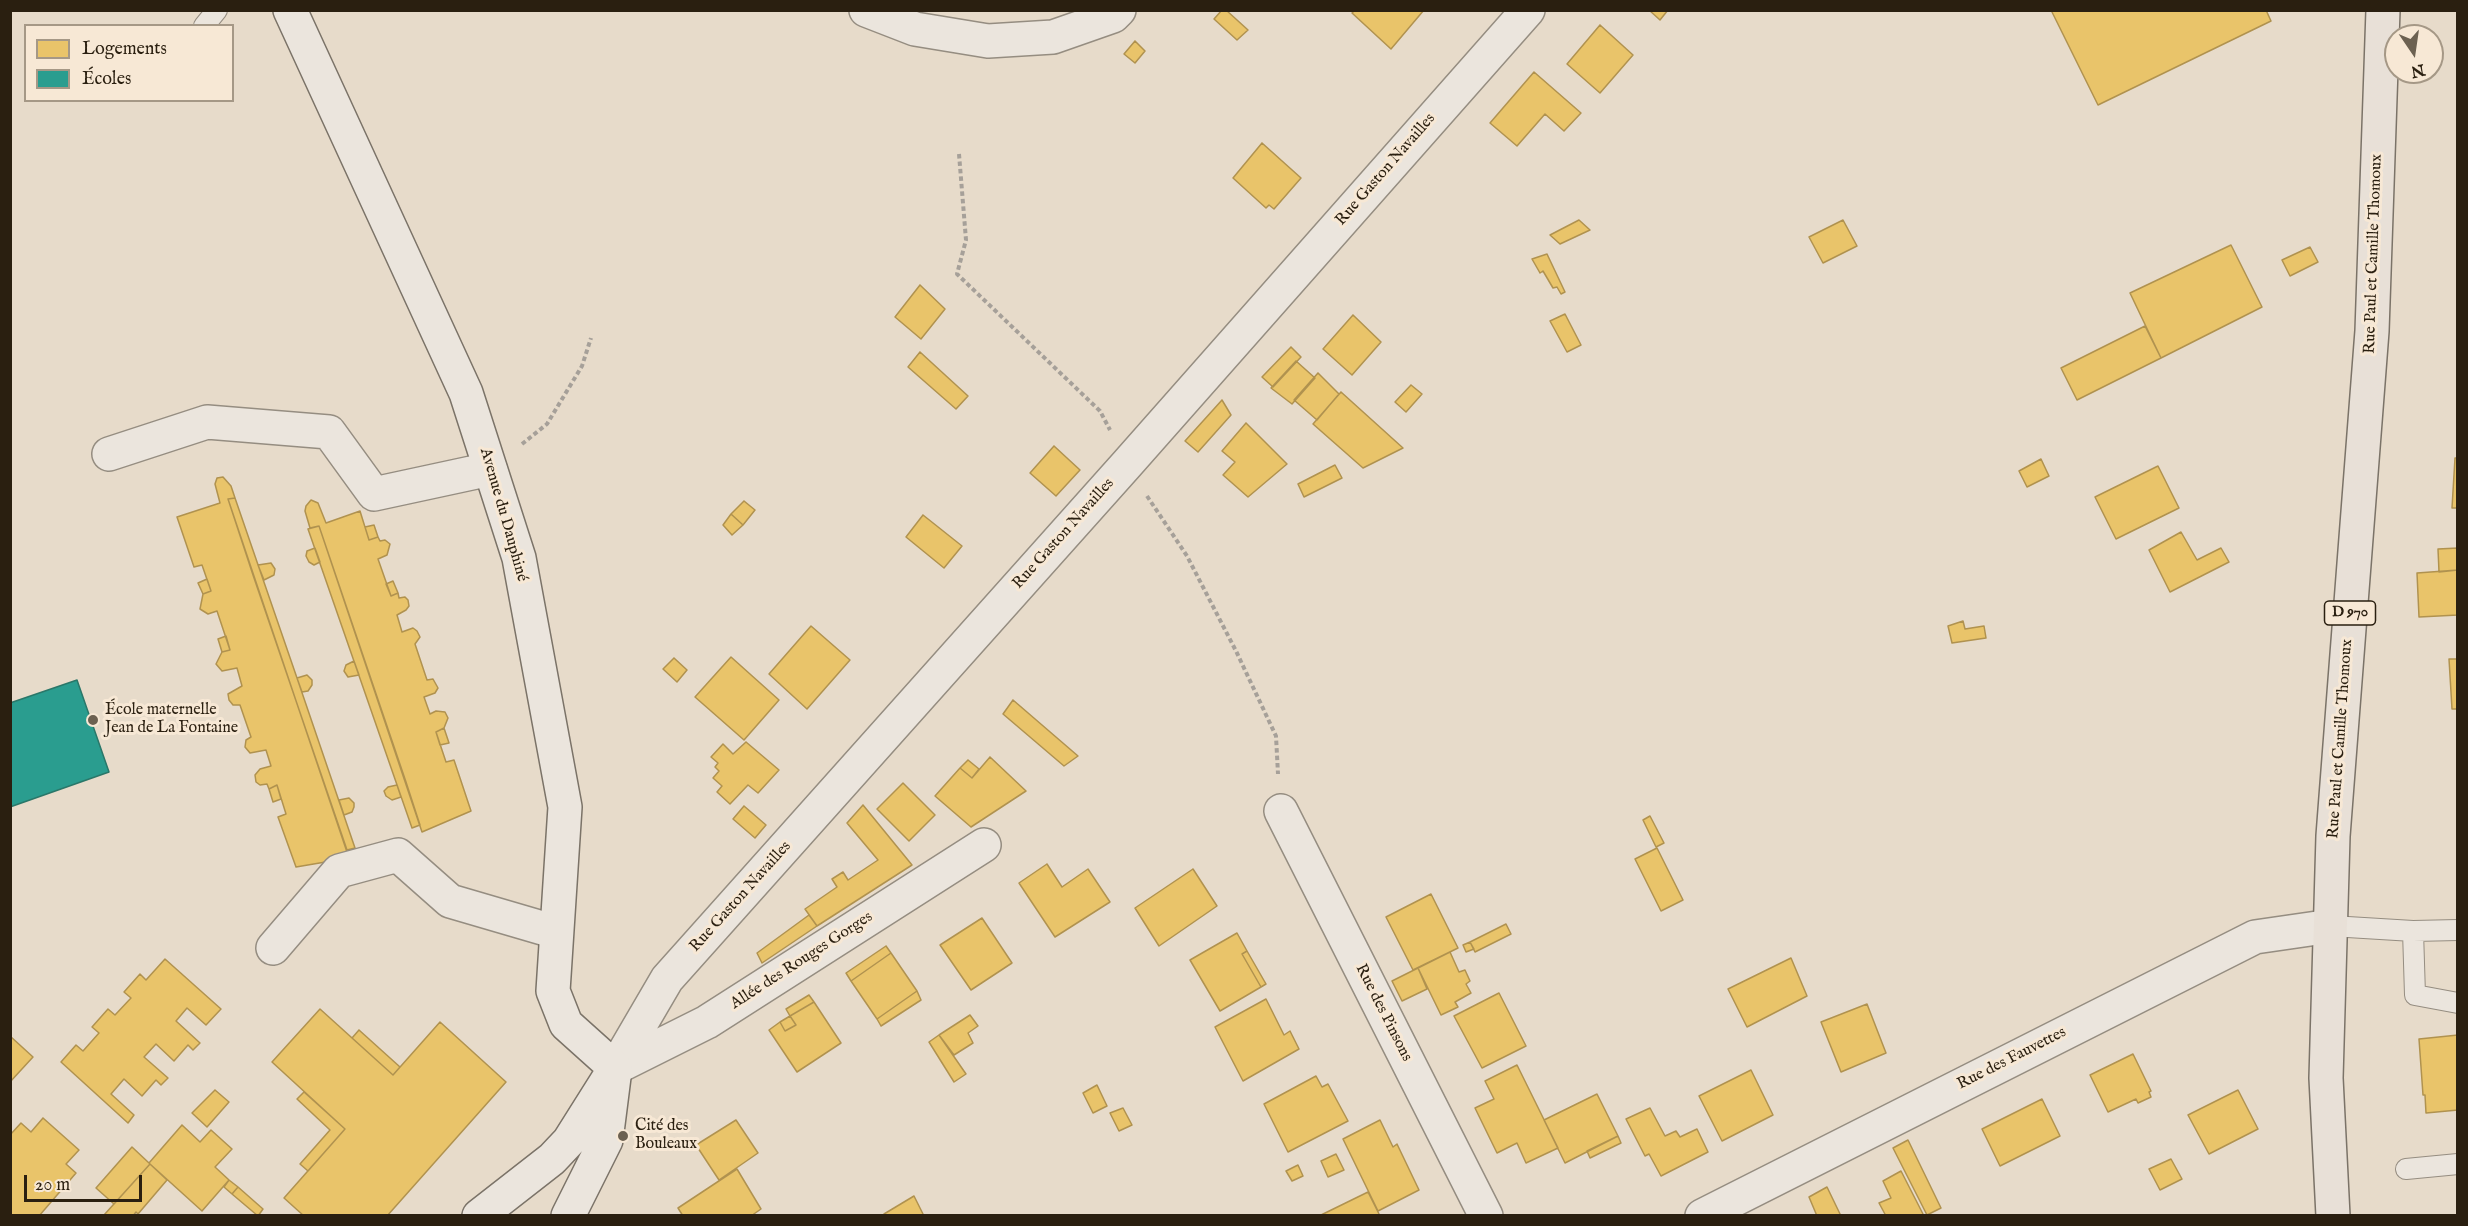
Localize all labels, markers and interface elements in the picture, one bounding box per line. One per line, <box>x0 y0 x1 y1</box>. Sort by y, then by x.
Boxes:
legend <box>24 24 234 102</box>
north arrow <box>2384 24 2444 84</box>
text: Logements <box>82 38 167 61</box>
text: N <box>2409 58 2427 81</box>
text: Écoles <box>82 68 131 91</box>
street label: Rue Gaston Navailles <box>1332 110 1440 230</box>
street label: Rue Paul et Camille Thomoux <box>2361 154 2387 354</box>
street label: Avenue du Dauphiné <box>475 446 531 584</box>
street label: Rue Gaston Navailles <box>1009 475 1119 593</box>
road number: D 970 <box>2324 601 2376 625</box>
street label: Rue Paul et Camille Thomoux <box>2324 639 2358 839</box>
place label: École maternelle Jean de La Fontaine <box>105 701 238 739</box>
marker: École maternelle Jean de La Fontaine <box>86 713 100 727</box>
street label: Rue Gaston Navailles <box>686 838 796 956</box>
street label: Allée des Rouges Gorges <box>727 908 877 1014</box>
street label: Rue des Pinsons <box>1350 961 1416 1065</box>
street label: Rue des Fauvettes <box>1954 1023 2070 1095</box>
place label: Cité des Bouleaux <box>635 1117 697 1155</box>
marker: Cité des Bouleaux <box>616 1129 630 1143</box>
scale bar <box>27 1163 146 1201</box>
text: 20 m <box>35 1174 70 1197</box>

